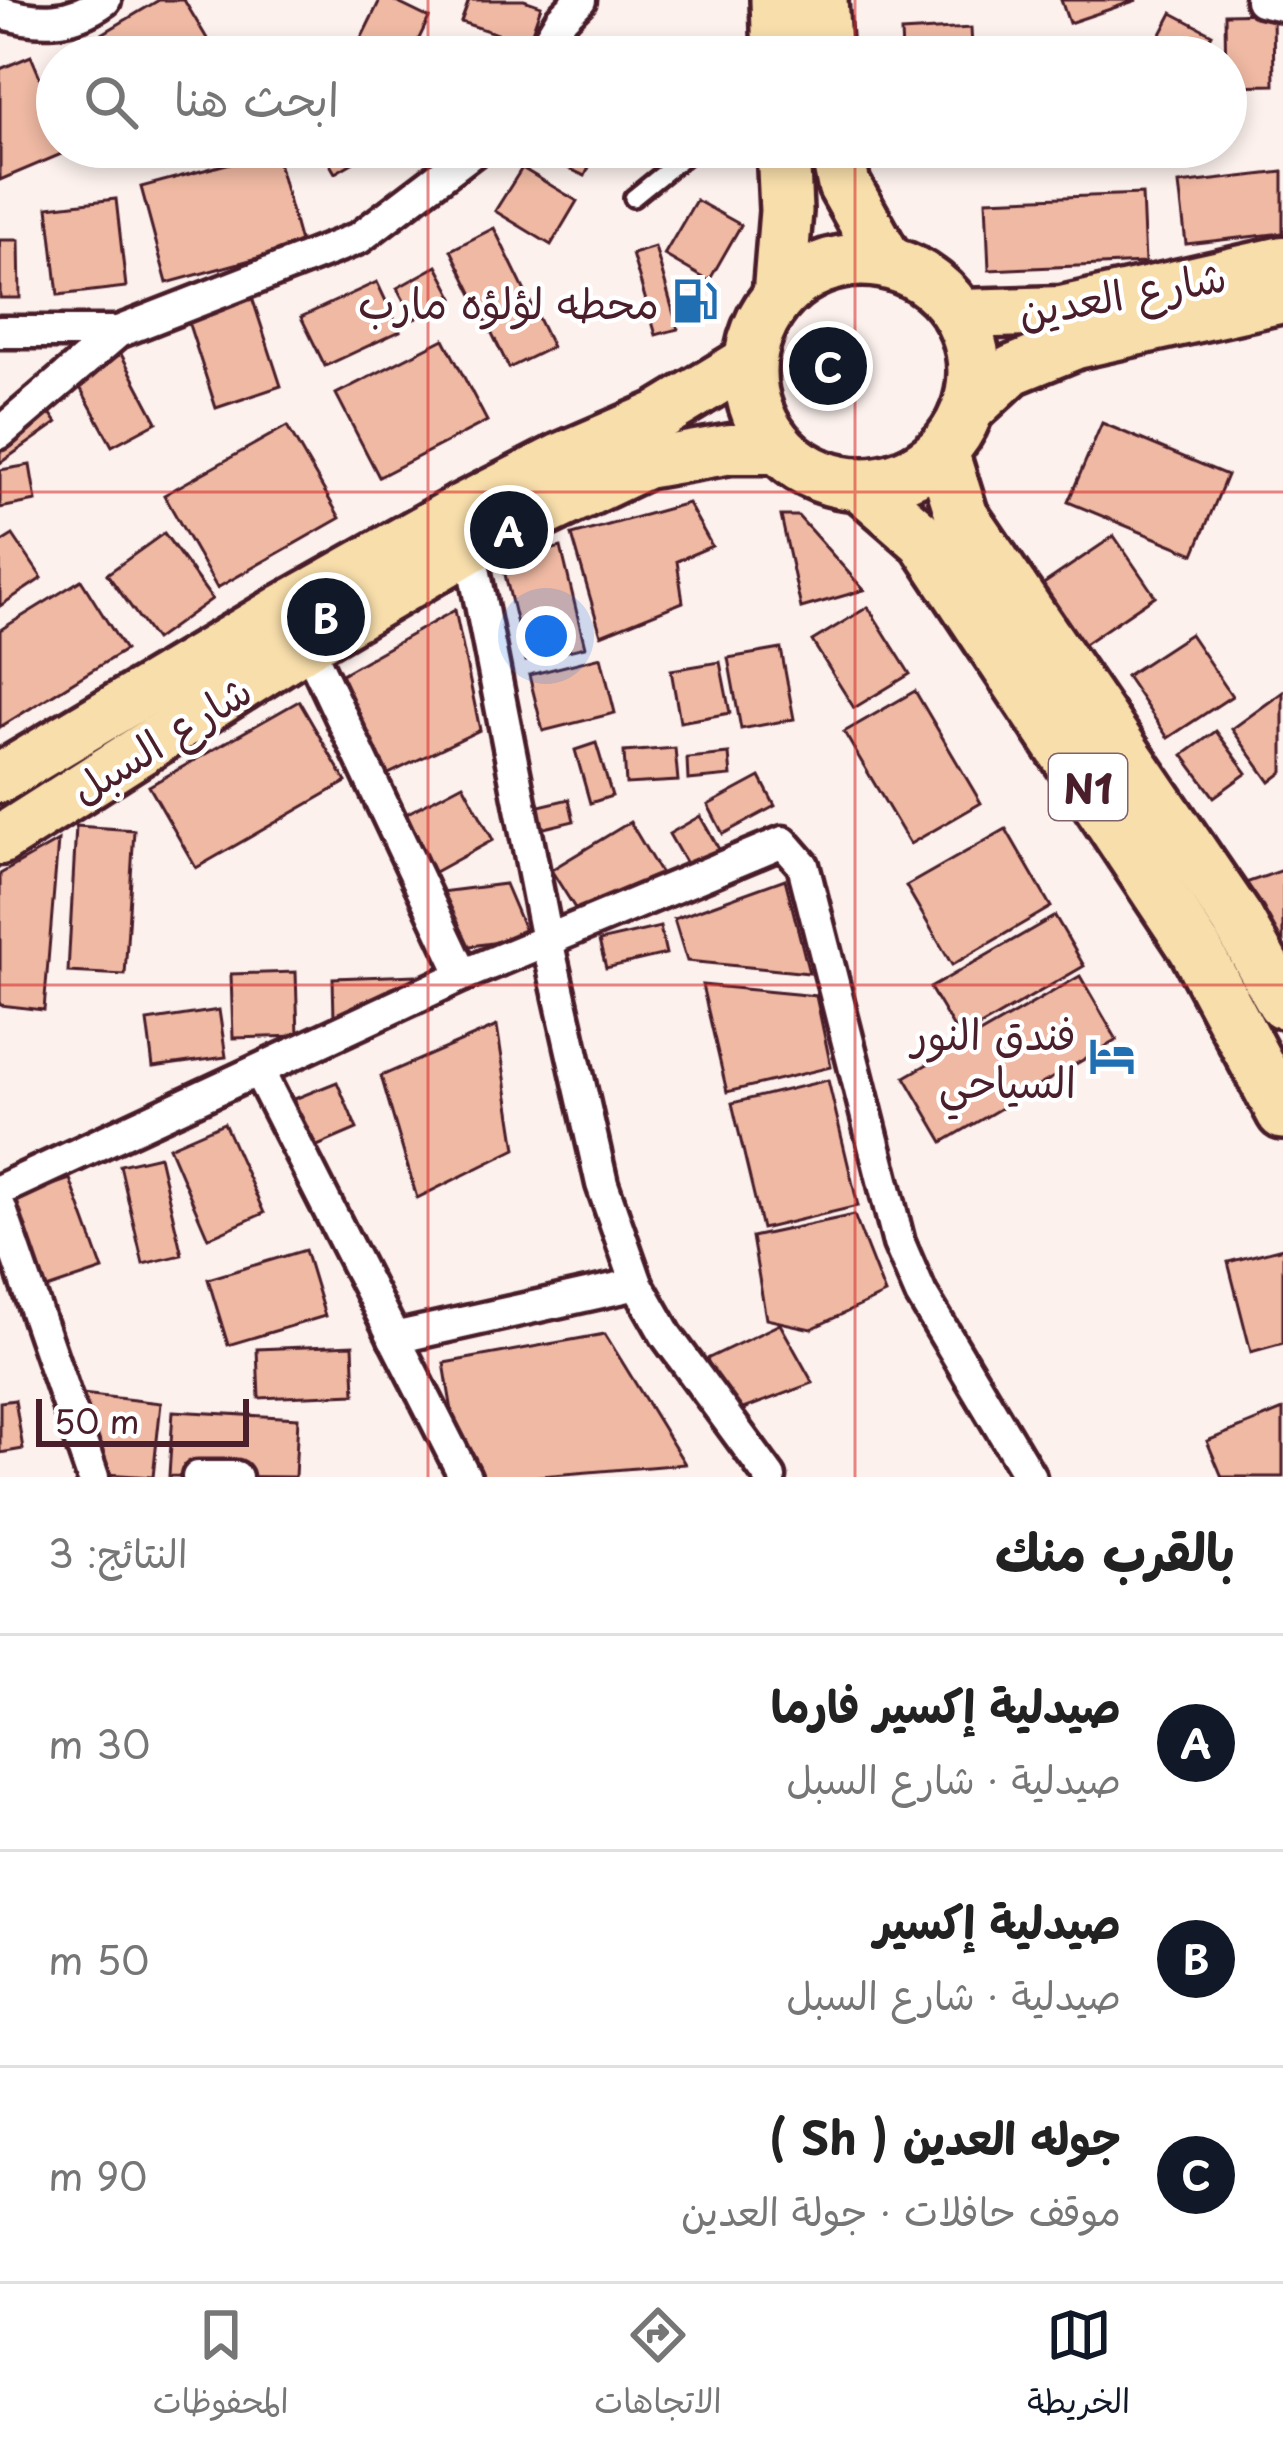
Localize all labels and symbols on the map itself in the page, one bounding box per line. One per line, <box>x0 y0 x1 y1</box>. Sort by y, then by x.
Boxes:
street label: شارع العدين <box>1013 243 1231 342</box>
place label: محطه لؤلؤه مارب <box>358 270 659 333</box>
fuel station icon: محطه لؤلؤه مارب <box>670 276 720 326</box>
pin: C <box>789 321 867 411</box>
pin: A <box>470 485 548 575</box>
pin: B <box>287 572 365 662</box>
your location <box>516 606 576 666</box>
street label: شارع السبل <box>57 657 263 819</box>
road number: N1 <box>1049 754 1127 820</box>
place label: فندق النور السياحي <box>908 1001 1076 1120</box>
hotel icon: فندق النور السياحي <box>1087 1031 1137 1081</box>
scale bar <box>36 1393 249 1446</box>

